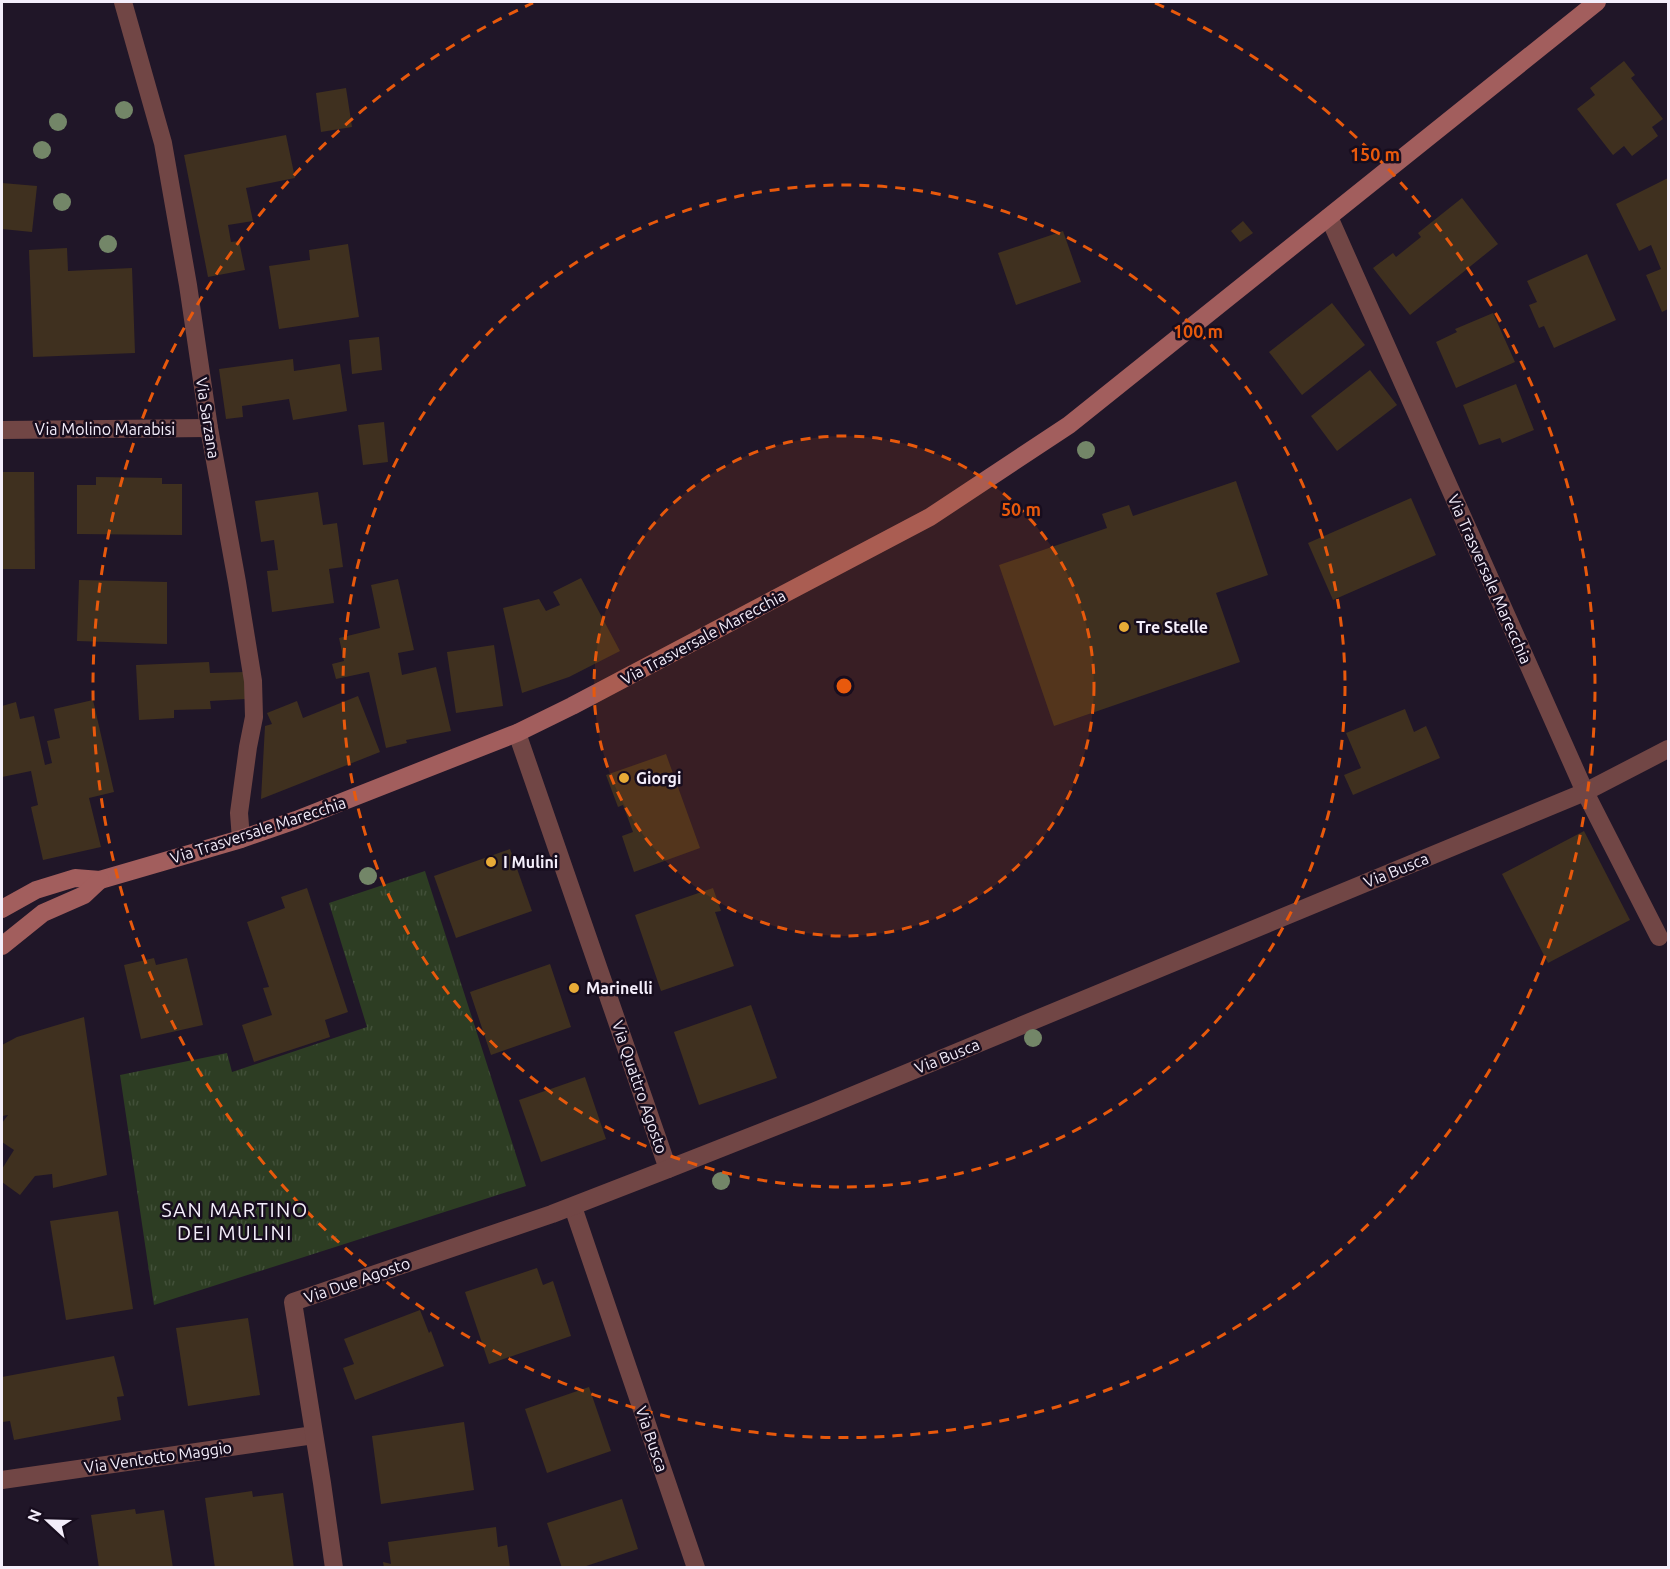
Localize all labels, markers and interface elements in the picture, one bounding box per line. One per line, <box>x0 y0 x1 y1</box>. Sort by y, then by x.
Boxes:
text: 150 m <box>1350 144 1400 164</box>
text: 100 m <box>1173 321 1223 341</box>
street label: Via Sarzana <box>193 376 223 460</box>
street label: Via Molino Marabisi <box>35 420 175 438</box>
street label: Via Trasversale Marecchia <box>1444 491 1536 667</box>
text: 50 m <box>1001 499 1041 519</box>
street label: Via Trasversale Marecchia <box>618 586 788 688</box>
place label: Tre Stelle <box>1136 618 1208 636</box>
marker: Tre Stelle <box>1117 620 1131 634</box>
centre of rings <box>834 676 854 696</box>
place label: Giorgi <box>636 769 681 787</box>
marker: Giorgi <box>617 771 631 785</box>
street label: Via Trasversale Marecchia <box>168 793 348 867</box>
street label: Via Busca <box>1361 849 1431 891</box>
place label: I Mulini <box>503 853 558 871</box>
marker: I Mulini <box>484 855 498 869</box>
place label: Marinelli <box>586 979 653 997</box>
marker: Marinelli <box>567 981 581 995</box>
street label: Via Quattro Agosto <box>609 1018 671 1156</box>
street label: Via Busca <box>912 1035 982 1077</box>
district label: SAN MARTINO DEI MULINI <box>161 1198 309 1244</box>
street label: Via Due Agosto <box>302 1253 412 1307</box>
street label: Via Busca <box>632 1404 672 1474</box>
street label: Via Ventotto Maggio <box>83 1438 233 1476</box>
north arrow <box>18 1491 78 1551</box>
text: N <box>24 1506 45 1524</box>

